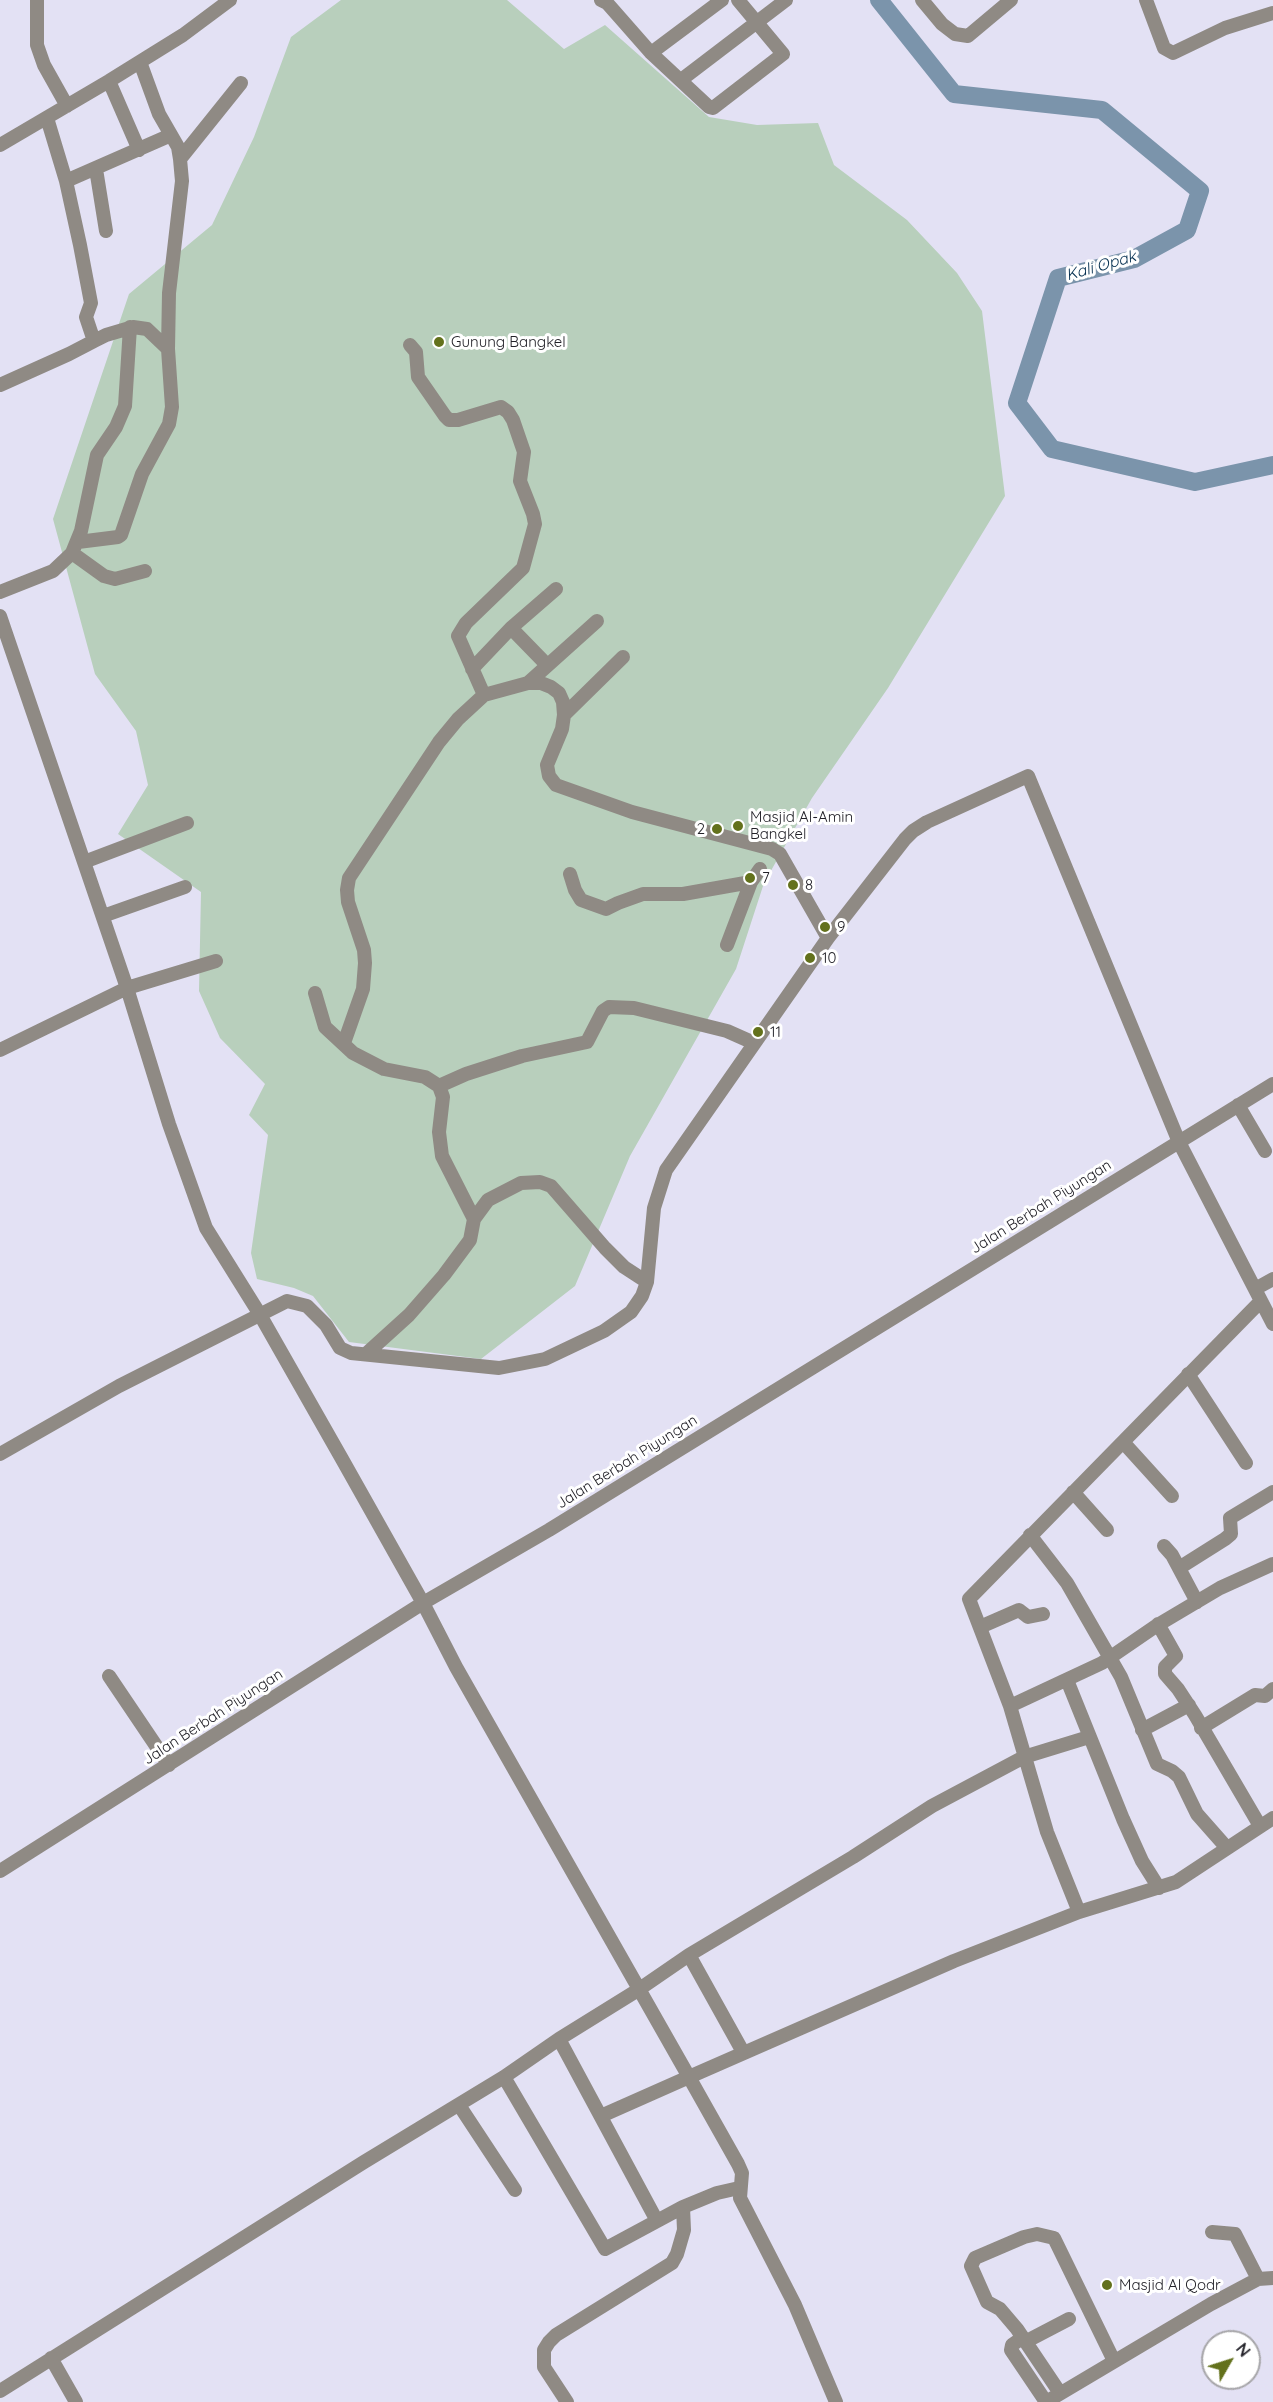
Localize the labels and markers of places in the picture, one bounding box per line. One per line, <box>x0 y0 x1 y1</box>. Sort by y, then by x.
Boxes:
place label: Gunung Bangkel <box>451 333 566 351</box>
marker: Gunung Bangkel <box>432 335 446 349</box>
place label: Masjid Al-Amin Bangkel <box>750 808 853 843</box>
marker: Masjid Al-Amin Bangkel <box>731 819 745 833</box>
place label: 2 <box>697 820 705 838</box>
marker: 2 <box>710 822 724 836</box>
place label: 7 <box>762 869 770 887</box>
marker: 7 <box>743 871 757 885</box>
place label: 8 <box>805 876 813 894</box>
marker: 8 <box>786 878 800 892</box>
place label: 9 <box>837 918 845 936</box>
marker: 9 <box>818 920 832 934</box>
place label: 10 <box>822 949 836 967</box>
marker: 10 <box>803 951 817 965</box>
place label: 11 <box>770 1023 781 1041</box>
marker: 11 <box>751 1025 765 1039</box>
place label: Masjid Al Qodr <box>1119 2276 1221 2294</box>
marker: Masjid Al Qodr <box>1100 2278 1114 2292</box>

